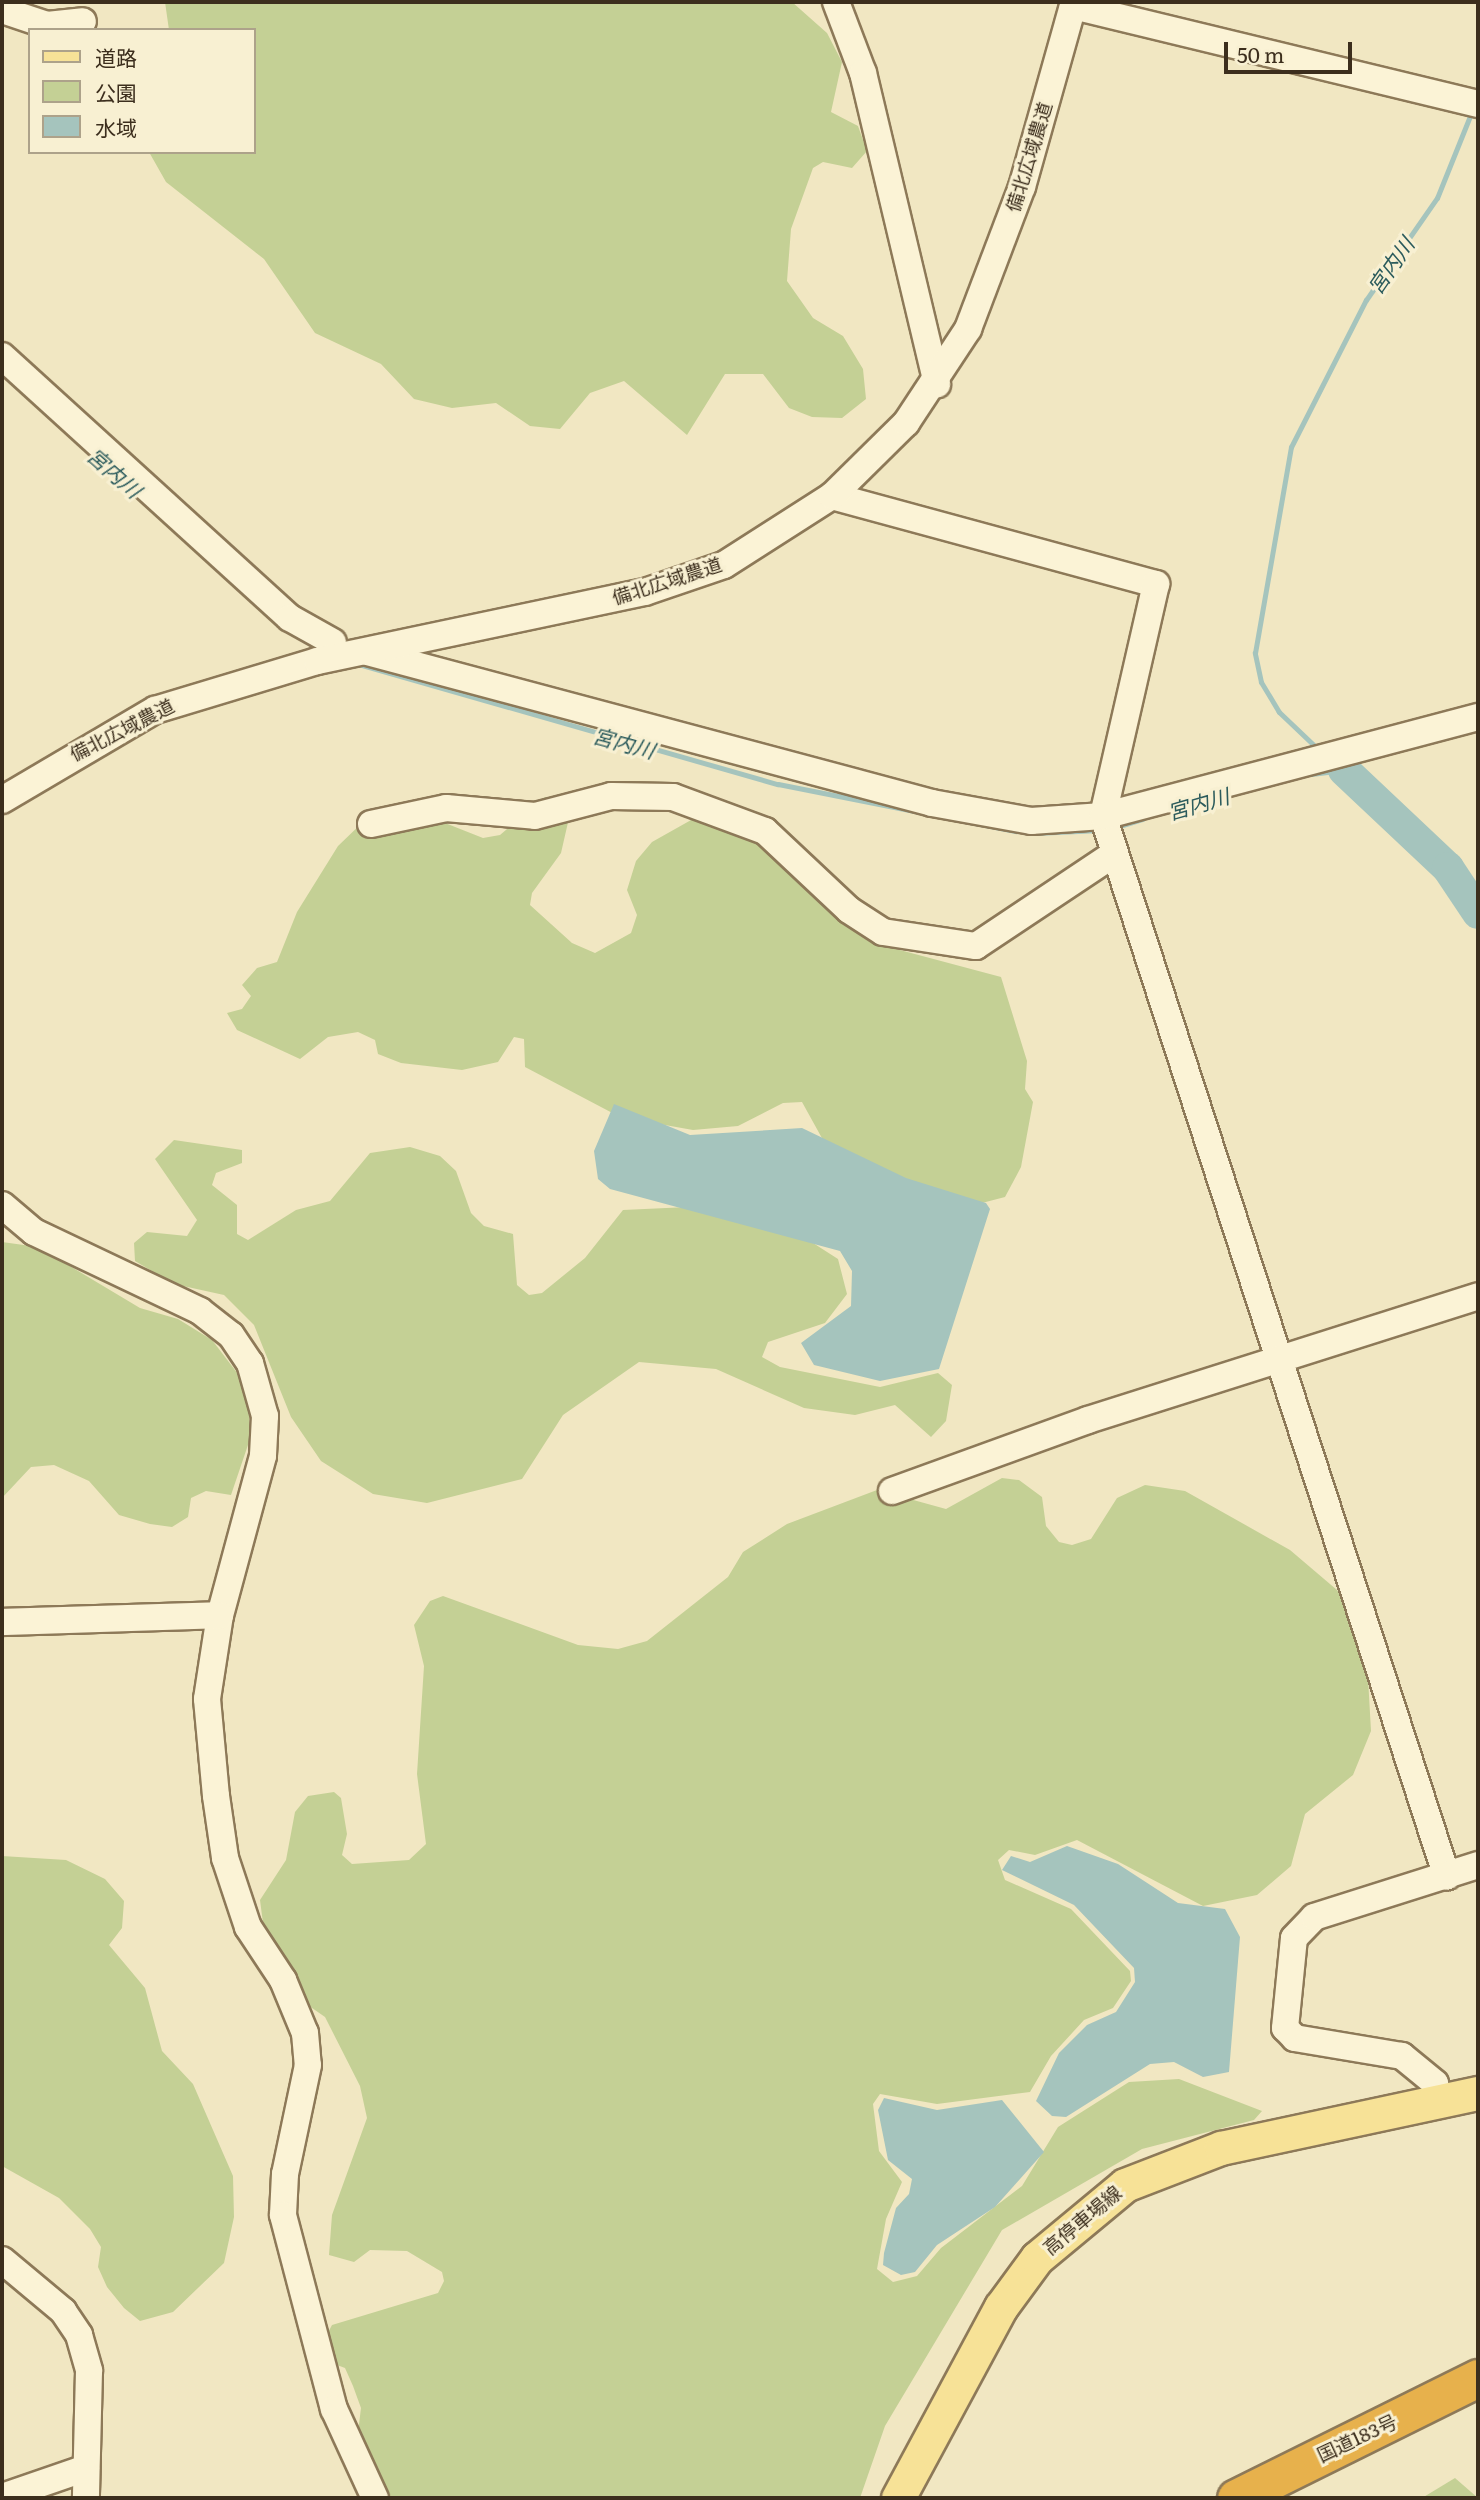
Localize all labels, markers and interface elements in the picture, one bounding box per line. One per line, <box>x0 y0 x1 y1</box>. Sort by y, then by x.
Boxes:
legend <box>28 28 256 154</box>
scale bar <box>1228 28 1356 72</box>
text: 50 m <box>1237 38 1284 69</box>
text: 道路 <box>95 41 137 72</box>
text: 公園 <box>95 76 137 107</box>
street label: 備北広域農道 <box>1001 99 1057 215</box>
text: 水域 <box>95 111 137 142</box>
water label: 宮内川 <box>1362 232 1418 298</box>
water label: 宮内川 <box>83 442 147 502</box>
street label: 備北広域農道 <box>609 553 725 609</box>
street label: 備北広域農道 <box>66 694 178 766</box>
water label: 宮内川 <box>590 722 658 762</box>
water label: 宮内川 <box>1164 782 1232 824</box>
street label: 高停車場線 <box>1038 2181 1126 2259</box>
street label: 国道183号 <box>1313 2410 1401 2466</box>

